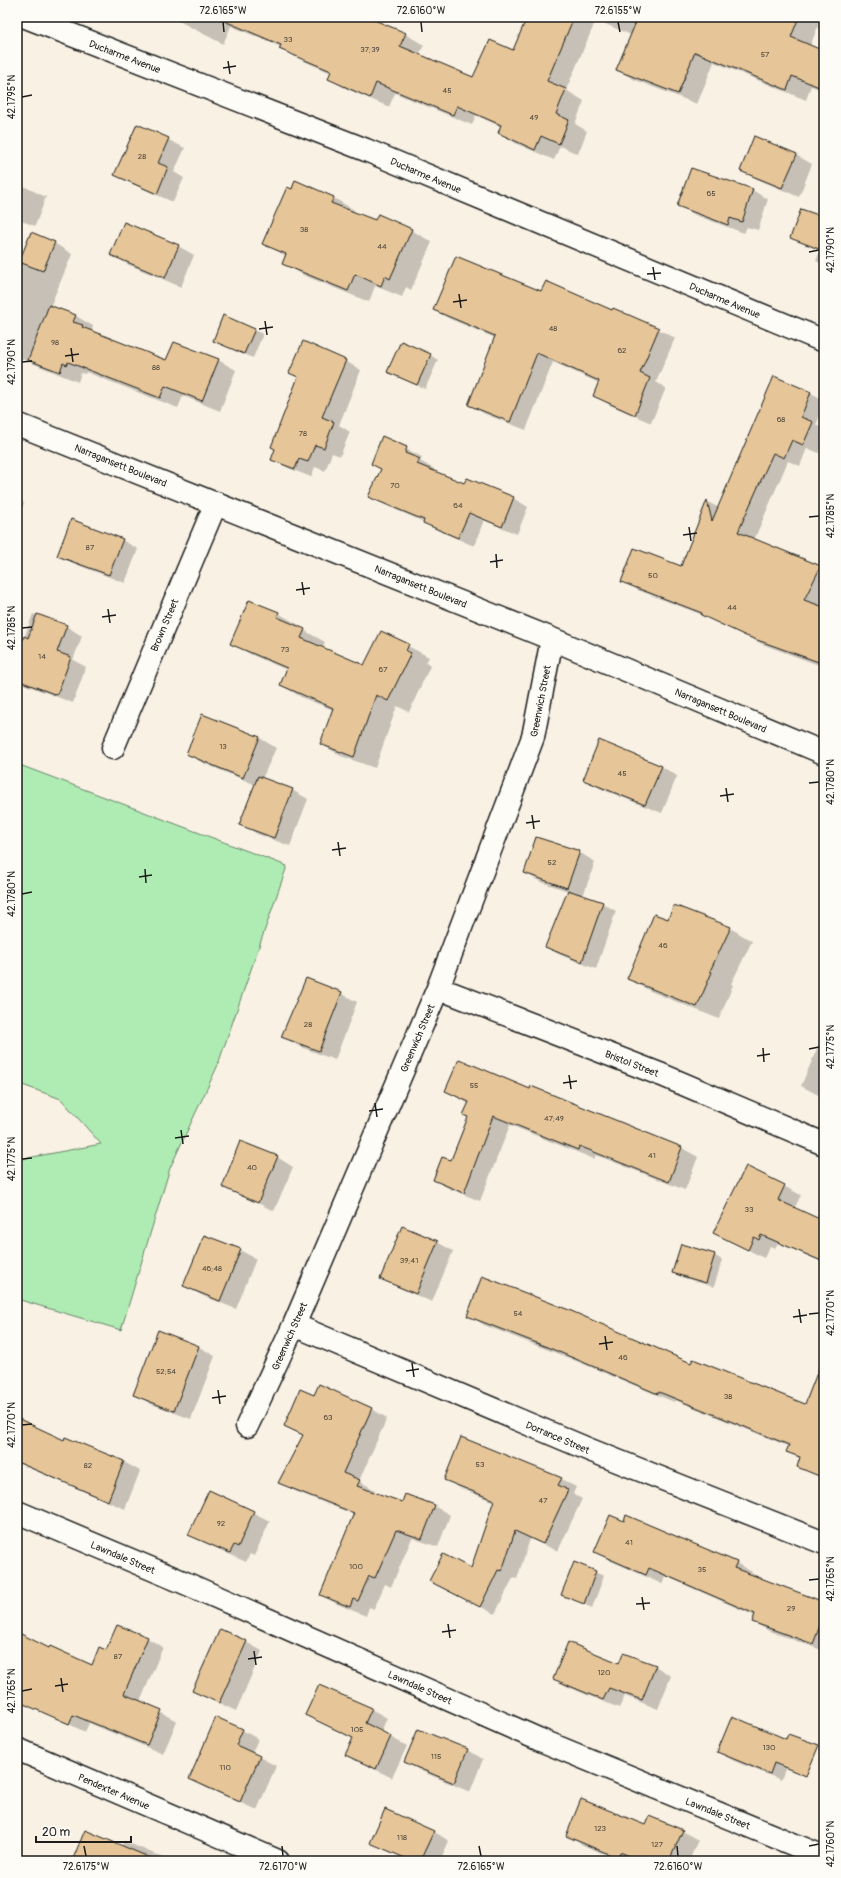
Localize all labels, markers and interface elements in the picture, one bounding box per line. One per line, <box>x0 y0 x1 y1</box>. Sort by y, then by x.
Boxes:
text: 72.6165°W <box>200 5 247 17</box>
text: 72.6160°W <box>397 5 446 17</box>
text: 72.6155°W <box>595 5 642 17</box>
house number: 33 <box>284 35 293 44</box>
street label: Ducharme Avenue <box>87 38 162 76</box>
house number: 37;39 <box>360 45 380 54</box>
house number: 57 <box>761 50 770 59</box>
text: 42.1795°N <box>6 75 18 119</box>
house number: 45 <box>443 86 451 95</box>
house number: 49 <box>530 113 538 122</box>
house number: 28 <box>138 152 146 161</box>
street label: Ducharme Avenue <box>388 156 463 196</box>
house number: 65 <box>707 189 716 198</box>
house number: 38 <box>300 225 308 234</box>
text: 42.1790°N <box>825 227 837 273</box>
house number: 44 <box>377 242 387 251</box>
street label: Ducharme Avenue <box>687 281 762 321</box>
house number: 48 <box>549 324 557 333</box>
house number: 98 <box>51 338 59 347</box>
text: 42.1790°N <box>6 339 18 385</box>
house number: 62 <box>617 346 627 355</box>
house number: 88 <box>152 363 160 372</box>
house number: 68 <box>777 415 785 424</box>
house number: 78 <box>299 429 307 438</box>
street label: Narragansett Boulevard <box>73 442 169 490</box>
house number: 70 <box>390 481 400 490</box>
text: 42.1785°N <box>825 494 837 538</box>
house number: 64 <box>453 501 463 510</box>
house number: 87 <box>86 543 95 552</box>
street label: Narragansett Boulevard <box>373 563 469 611</box>
house number: 50 <box>648 571 658 580</box>
street label: Brown Street <box>148 596 182 654</box>
house number: 44 <box>727 603 737 612</box>
text: 42.1785°N <box>6 606 18 650</box>
house number: 73 <box>281 645 290 654</box>
house number: 14 <box>38 652 46 661</box>
street label: Greenwich Street <box>528 663 554 738</box>
house number: 67 <box>379 665 388 674</box>
street label: Narragansett Boulevard <box>673 686 768 736</box>
house number: 13 <box>219 742 227 751</box>
text: 42.1780°N <box>825 759 837 805</box>
house number: 45 <box>618 769 626 778</box>
house number: 52 <box>548 858 557 867</box>
text: 42.1780°N <box>6 871 18 917</box>
house number: 46 <box>658 941 668 950</box>
street label: Greenwich Street <box>398 1002 438 1074</box>
house number: 28 <box>304 1020 312 1029</box>
text: 42.1775°N <box>825 1024 837 1069</box>
street label: Bristol Street <box>603 1048 661 1080</box>
house number: 55 <box>470 1081 478 1090</box>
house number: 47;49 <box>544 1114 564 1123</box>
text: 42.1775°N <box>6 1136 18 1181</box>
house number: 41 <box>648 1151 656 1160</box>
house number: 40 <box>247 1163 258 1172</box>
house number: 33 <box>745 1205 754 1214</box>
house number: 39;41 <box>400 1256 418 1265</box>
house number: 46;48 <box>202 1264 222 1273</box>
text: 42.1770°N <box>825 1290 837 1336</box>
street label: Greenwich Street <box>270 1300 311 1372</box>
house number: 54 <box>514 1309 523 1318</box>
house number: 46 <box>618 1353 628 1362</box>
house number: 52;54 <box>156 1367 176 1376</box>
house number: 38 <box>724 1392 732 1401</box>
text: 42.1770°N <box>6 1402 18 1448</box>
house number: 63 <box>323 1413 333 1422</box>
street label: Dorrance Street <box>524 1419 592 1457</box>
house number: 53 <box>476 1460 485 1469</box>
house number: 82 <box>84 1461 93 1470</box>
house number: 47 <box>539 1496 548 1505</box>
house number: 92 <box>217 1519 226 1528</box>
house number: 41 <box>625 1538 633 1547</box>
street label: Lawndale Street <box>89 1539 158 1577</box>
text: 42.1765°N <box>825 1556 837 1602</box>
house number: 100 <box>349 1562 364 1571</box>
house number: 35 <box>698 1565 706 1574</box>
house number: 29 <box>787 1604 795 1613</box>
house number: 87 <box>114 1652 123 1661</box>
text: 42.1765°N <box>6 1668 18 1714</box>
street label: Lawndale Street <box>386 1668 454 1708</box>
house number: 120 <box>597 1668 611 1677</box>
house number: 105 <box>351 1725 363 1734</box>
house number: 130 <box>762 1743 776 1752</box>
house number: 115 <box>431 1752 441 1761</box>
house number: 110 <box>219 1763 231 1772</box>
street label: Pendexter Avenue <box>76 1771 151 1812</box>
street label: Lawndale Street <box>683 1795 753 1833</box>
scale bar <box>36 1818 131 1844</box>
text: 42.1760°N <box>825 1820 837 1867</box>
house number: 123 <box>594 1824 606 1833</box>
text: 20 m <box>42 1825 71 1840</box>
house number: 118 <box>397 1833 407 1842</box>
house number: 127 <box>651 1840 664 1849</box>
text: 72.6175°W <box>63 1861 110 1873</box>
text: 72.6170°W <box>259 1861 307 1873</box>
text: 72.6165°W <box>458 1861 505 1873</box>
text: 72.6160°W <box>654 1861 703 1873</box>

